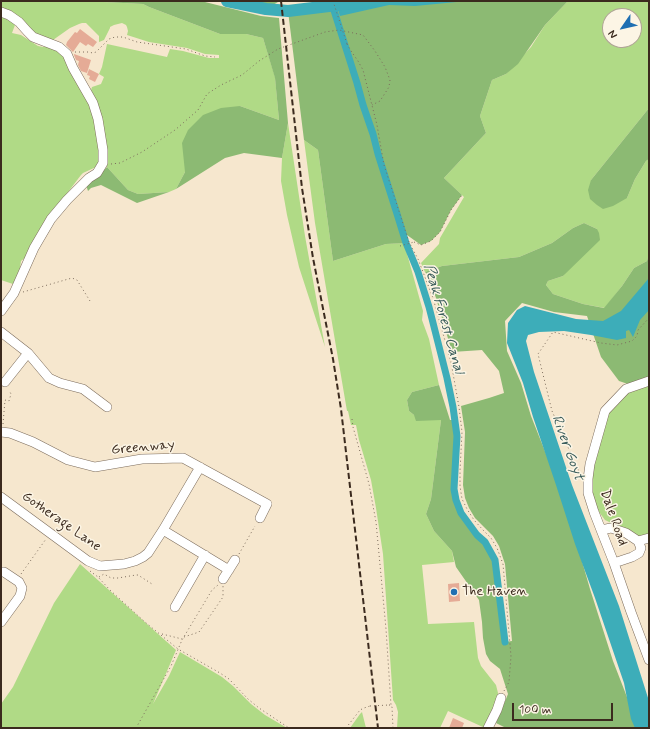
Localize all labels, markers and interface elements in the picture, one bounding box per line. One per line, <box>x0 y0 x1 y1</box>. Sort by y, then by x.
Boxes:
north arrow <box>602 8 642 48</box>
text: N <box>605 27 621 41</box>
water label: Peak Forest Canal <box>419 262 467 376</box>
water label: River Goyt <box>547 413 587 483</box>
street label: Greenway <box>111 437 175 459</box>
street label: Dale Road <box>595 487 631 549</box>
street label: Gotherage Lane <box>18 488 104 556</box>
place label: The Haven <box>462 584 527 600</box>
marker: The Haven <box>449 587 459 597</box>
scale bar <box>514 695 615 721</box>
text: 100 m <box>519 702 551 718</box>

